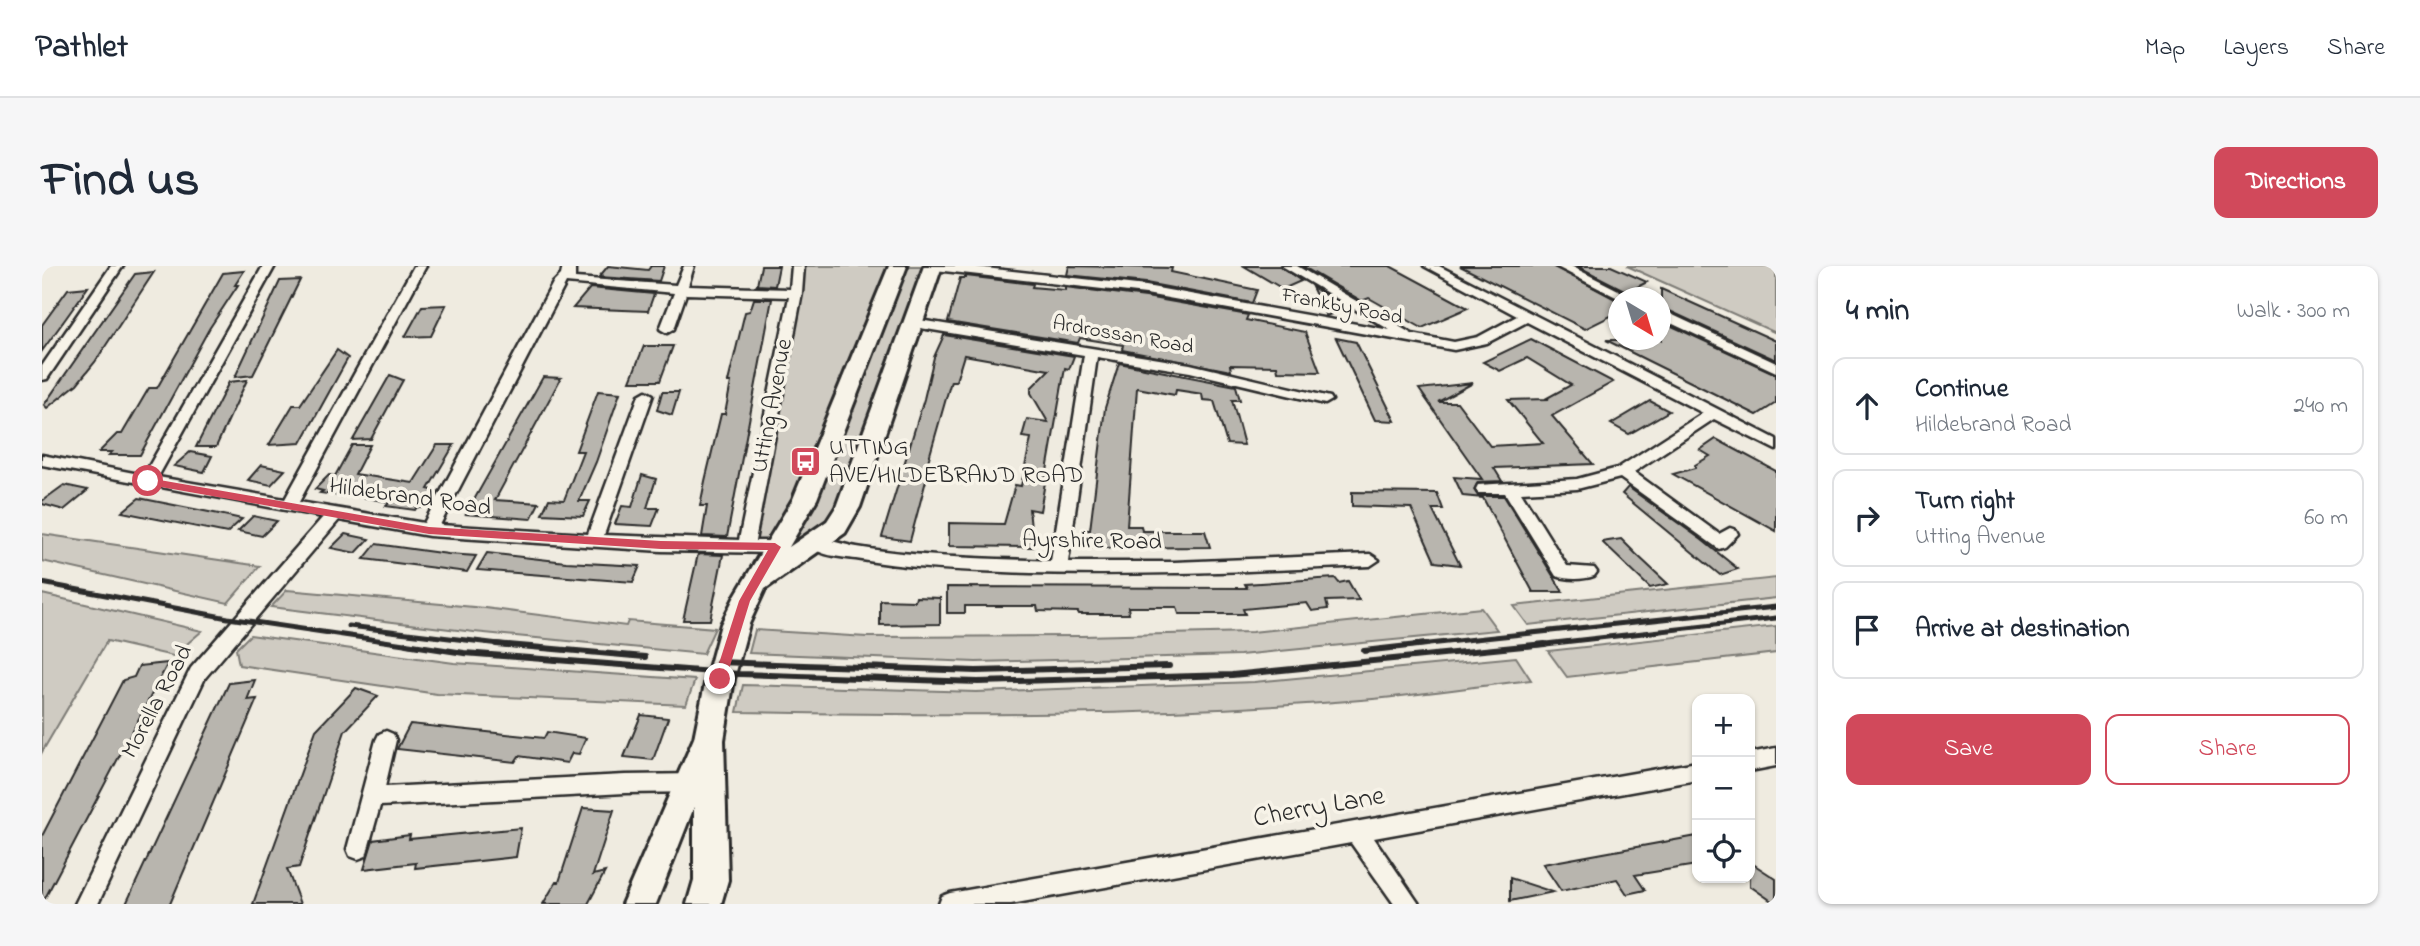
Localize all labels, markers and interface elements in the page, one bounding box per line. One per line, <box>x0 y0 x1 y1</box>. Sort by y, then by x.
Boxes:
text: Pathlet <box>35 24 128 72</box>
text: Map <box>2145 31 2185 66</box>
text: Layers <box>2223 31 2289 66</box>
text: Share <box>2327 31 2385 66</box>
text: Find us <box>42 146 199 218</box>
button: Directions <box>2214 147 2378 218</box>
street label: Frankby Road <box>1277 280 1405 335</box>
north arrow <box>1608 287 1671 350</box>
text: 4 min <box>1846 290 1909 334</box>
text: Walk · 300 m <box>2236 295 2350 328</box>
street label: Ardrossan Road <box>1050 309 1196 363</box>
street label: Utting Avenue <box>743 336 803 476</box>
text: Continue <box>1915 371 2008 409</box>
icon: ahead <box>1848 387 1886 425</box>
text: 240 m <box>2294 390 2348 423</box>
text: Hildebrand Road <box>1915 409 2071 442</box>
place label: UTTING AVE/HILDEBRAND ROAD <box>829 431 1083 494</box>
bus stop icon: UTTING AVE/HILDEBRAND ROAD <box>789 445 823 479</box>
route start <box>132 465 163 496</box>
street label: Hildebrand Road <box>327 469 494 527</box>
text: Turn right <box>1915 483 2015 521</box>
icon: right <box>1848 499 1886 537</box>
text: 60 m <box>2304 502 2348 535</box>
text: Utting Avenue <box>1915 521 2045 554</box>
street label: Ayrshire Road <box>1022 523 1163 562</box>
icon: arrive <box>1848 611 1886 649</box>
text: Arrive at destination <box>1915 611 2130 649</box>
street label: Morella Road <box>113 638 203 765</box>
route end <box>704 663 735 694</box>
map controls <box>1692 694 1755 883</box>
button: + <box>1692 694 1755 757</box>
button: Save <box>1846 714 2091 785</box>
button: Share <box>2105 714 2350 785</box>
button: − <box>1692 757 1755 820</box>
street label: Cherry Lane <box>1250 776 1388 840</box>
button: locate <box>1692 820 1755 883</box>

